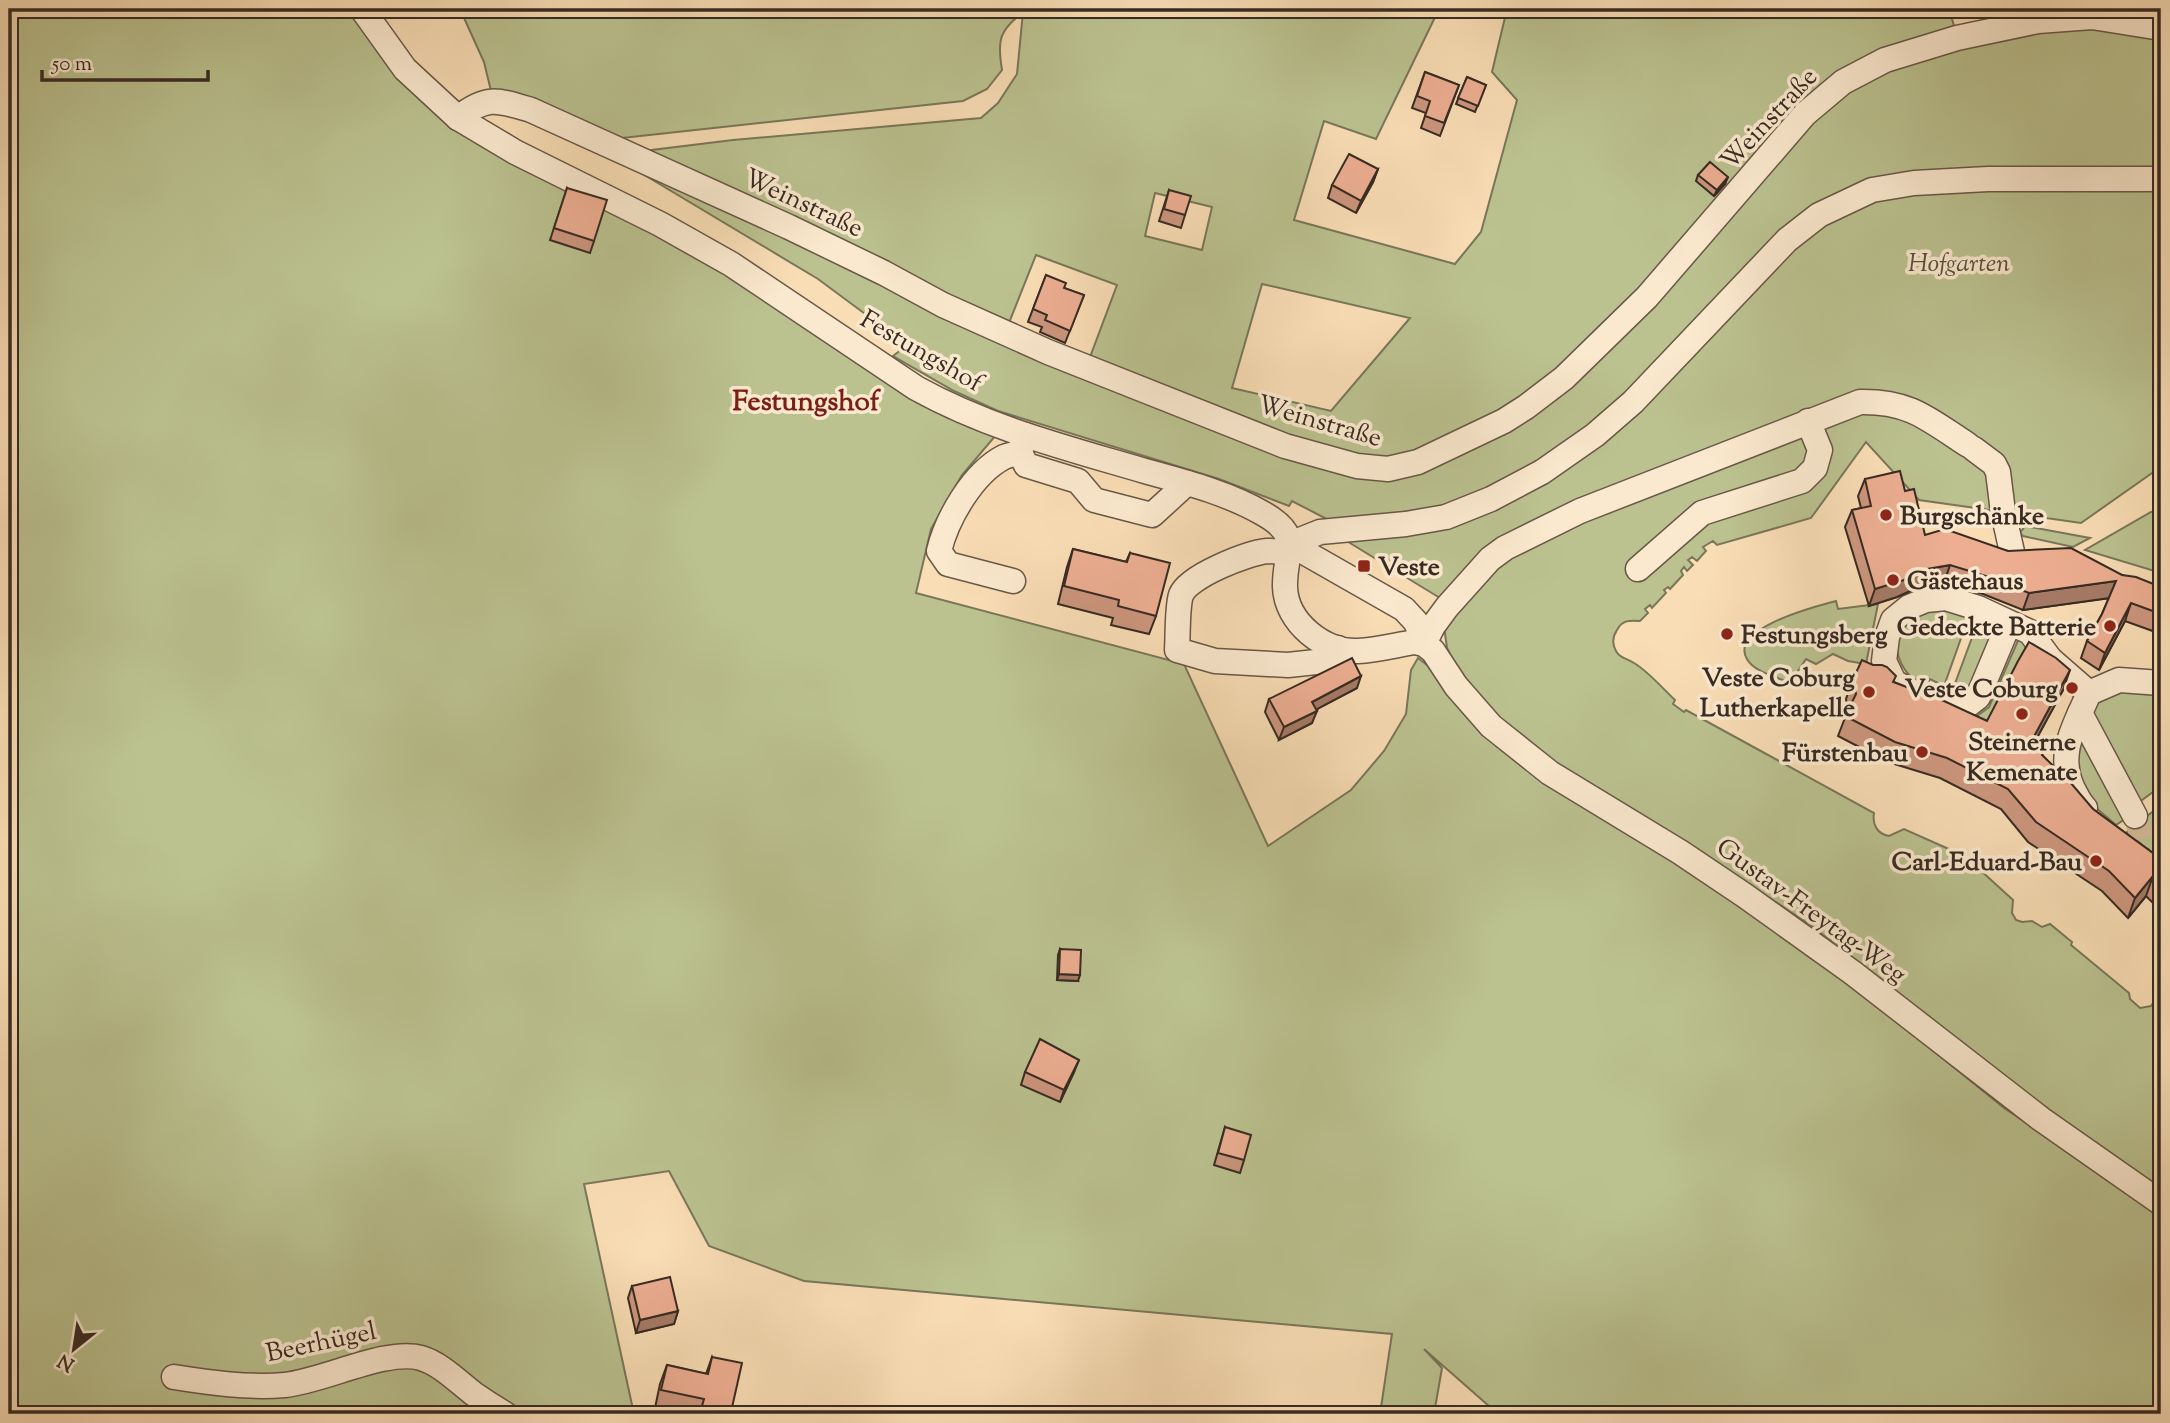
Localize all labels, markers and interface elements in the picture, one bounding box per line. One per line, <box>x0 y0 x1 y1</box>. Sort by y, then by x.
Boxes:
scale bar <box>42 38 208 82</box>
text: 50 m <box>51 50 92 80</box>
street label: Weinstraße <box>1713 60 1827 179</box>
street label: Weinstraße <box>737 160 869 248</box>
park label: Hofgarten <box>1908 246 2010 283</box>
street label: Festungshof <box>852 302 990 403</box>
district label: Festungshof <box>733 383 882 423</box>
street label: Weinstraße <box>1253 387 1386 458</box>
place label: Burgschänke <box>1900 499 2044 536</box>
marker: Burgschänke <box>1878 507 1894 523</box>
place label: Veste <box>1378 550 1440 587</box>
marker: Veste <box>1356 558 1372 574</box>
place label: Gästehaus <box>1907 564 2023 601</box>
marker: Gästehaus <box>1885 572 1901 588</box>
place label: Gedeckte Batterie <box>1897 610 2096 647</box>
place label: Festungsberg <box>1741 618 1888 655</box>
marker: Gedeckte Batterie <box>2102 618 2118 634</box>
marker: Festungsberg <box>1719 626 1735 642</box>
place label: Veste Coburg Lutherkapelle <box>1700 661 1855 728</box>
place label: Veste Coburg <box>1905 672 2058 709</box>
marker: Veste Coburg <box>2064 680 2080 696</box>
marker: Veste Coburg Lutherkapelle <box>1861 684 1877 700</box>
marker: Steinerne Kemenate <box>2014 706 2030 722</box>
place label: Steinerne Kemenate <box>1966 725 2078 792</box>
place label: Fürstenbau <box>1782 736 1908 773</box>
marker: Fürstenbau <box>1914 744 1930 760</box>
street label: Gustav-Freytag-Weg <box>1708 830 1913 994</box>
place label: Carl-Eduard-Bau <box>1892 845 2082 882</box>
marker: Carl-Eduard-Bau <box>2088 853 2104 869</box>
north arrow <box>38 1314 108 1384</box>
street label: Beerhügel <box>263 1314 380 1373</box>
text: N <box>53 1346 80 1377</box>

